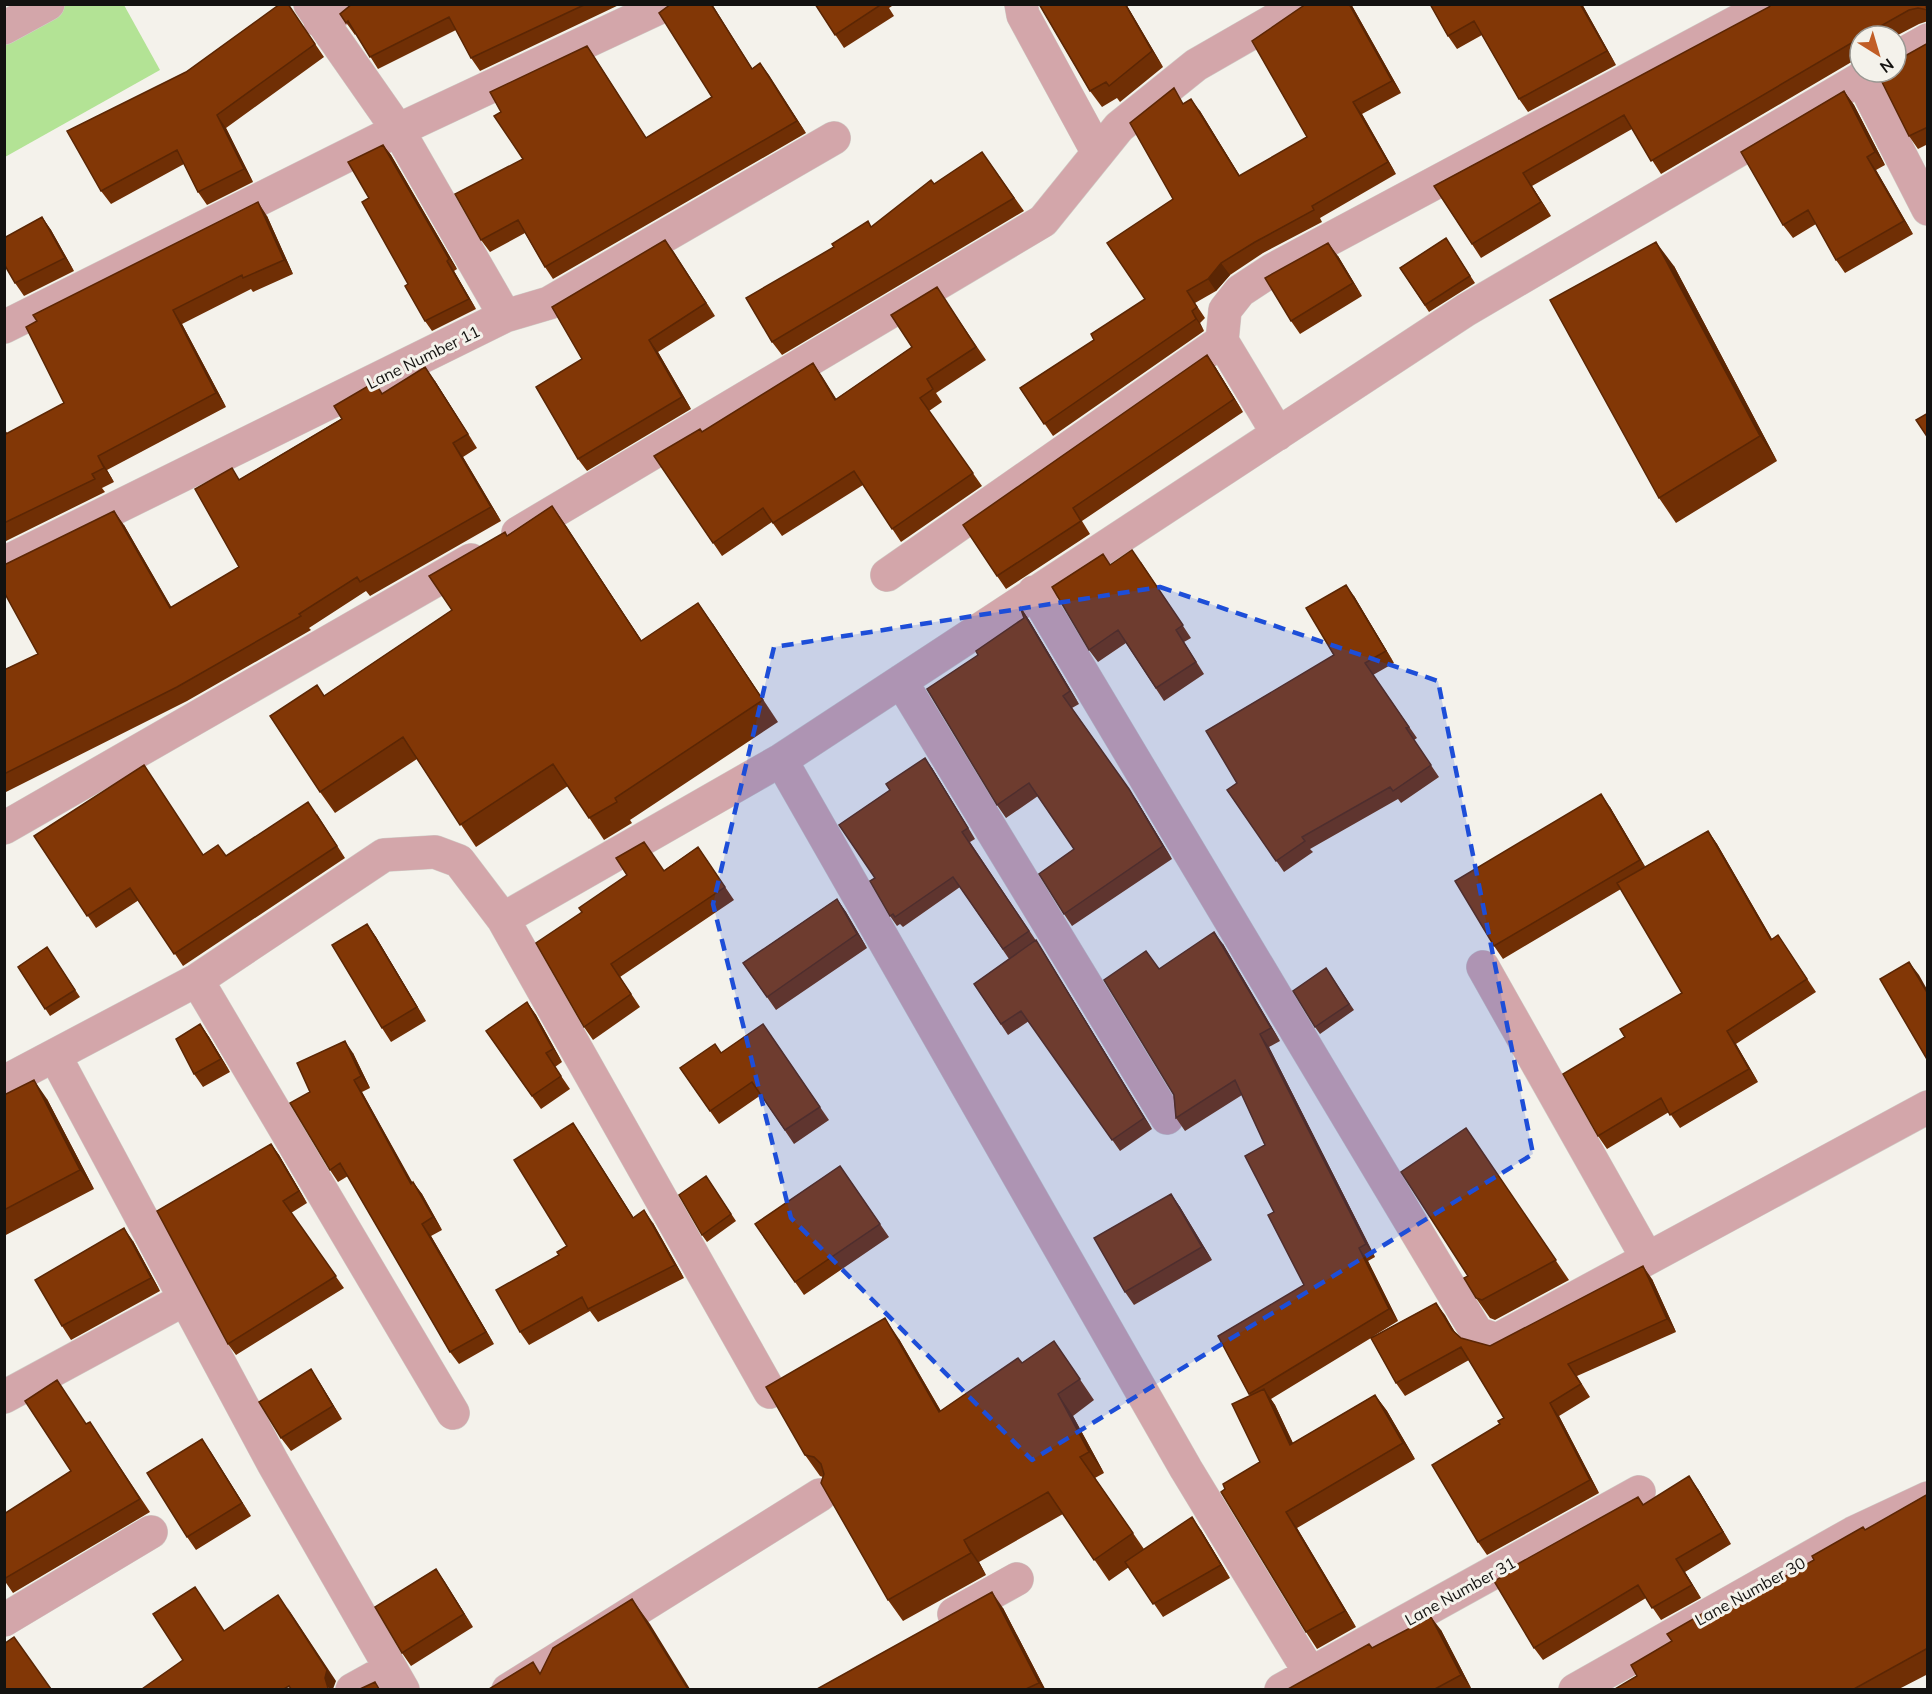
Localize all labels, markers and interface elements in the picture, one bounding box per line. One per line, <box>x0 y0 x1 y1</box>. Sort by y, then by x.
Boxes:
north arrow <box>1848 24 1908 84</box>
text: N <box>1876 54 1898 78</box>
street label: Lane Number 11 <box>363 321 483 393</box>
street label: Lane Number 31 <box>1401 1552 1519 1630</box>
street label: Lane Number 30 <box>1691 1552 1809 1630</box>

